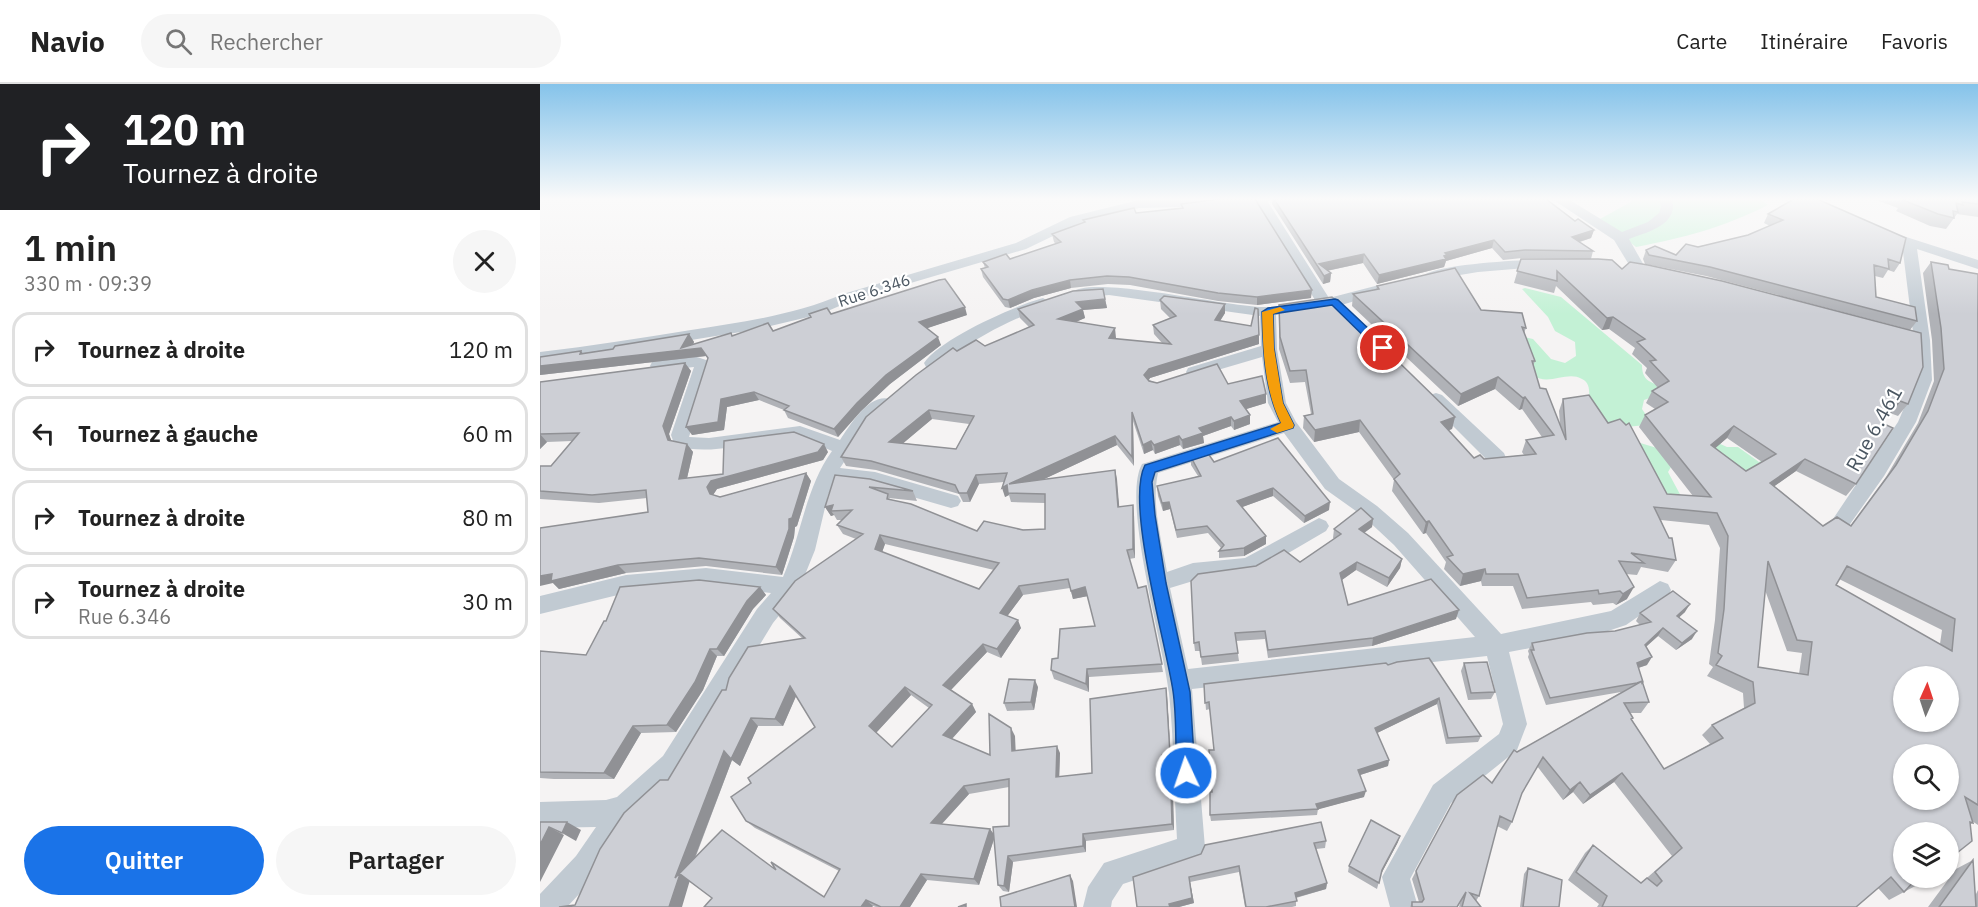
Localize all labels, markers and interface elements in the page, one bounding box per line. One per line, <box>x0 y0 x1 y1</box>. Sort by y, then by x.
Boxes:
search box <box>141 14 561 68</box>
text: Navio <box>30 23 105 60</box>
icon: search <box>162 25 195 58</box>
text: Rechercher <box>210 27 323 56</box>
text: Carte <box>1676 27 1727 55</box>
text: Itinéraire <box>1760 27 1848 55</box>
text: Favoris <box>1881 27 1948 55</box>
text: 120 m <box>123 102 246 157</box>
icon: right <box>24 108 102 186</box>
text: Tournez à droite <box>123 155 318 190</box>
text: 1 min <box>24 224 117 271</box>
button: close <box>453 230 516 293</box>
street label: Rue 6.346 <box>835 269 913 311</box>
text: 330 m · 09:39 <box>24 270 152 297</box>
pin <box>1357 322 1408 373</box>
icon: arrive <box>1366 331 1399 364</box>
icon: right <box>27 333 60 366</box>
text: Tournez à droite <box>78 335 245 364</box>
text: 120 m <box>449 335 513 364</box>
street label: Rue 6.461 <box>1839 381 1908 476</box>
icon: left <box>27 417 60 450</box>
text: Tournez à gauche <box>78 419 258 448</box>
text: 60 m <box>462 419 513 448</box>
icon: right <box>27 501 60 534</box>
text: Tournez à droite <box>78 503 245 532</box>
text: 80 m <box>462 503 513 532</box>
text: Tournez à droite <box>78 574 245 603</box>
icon: right <box>27 585 60 618</box>
text: 30 m <box>462 587 513 616</box>
text: Rue 6.346 <box>78 603 171 630</box>
north arrow <box>1893 666 1959 732</box>
map controls <box>1893 666 1959 888</box>
position arrow <box>1154 741 1218 805</box>
button: search <box>1893 744 1959 810</box>
button: layers <box>1893 822 1959 888</box>
button: Quitter <box>24 826 264 895</box>
button: Partager <box>276 826 516 895</box>

